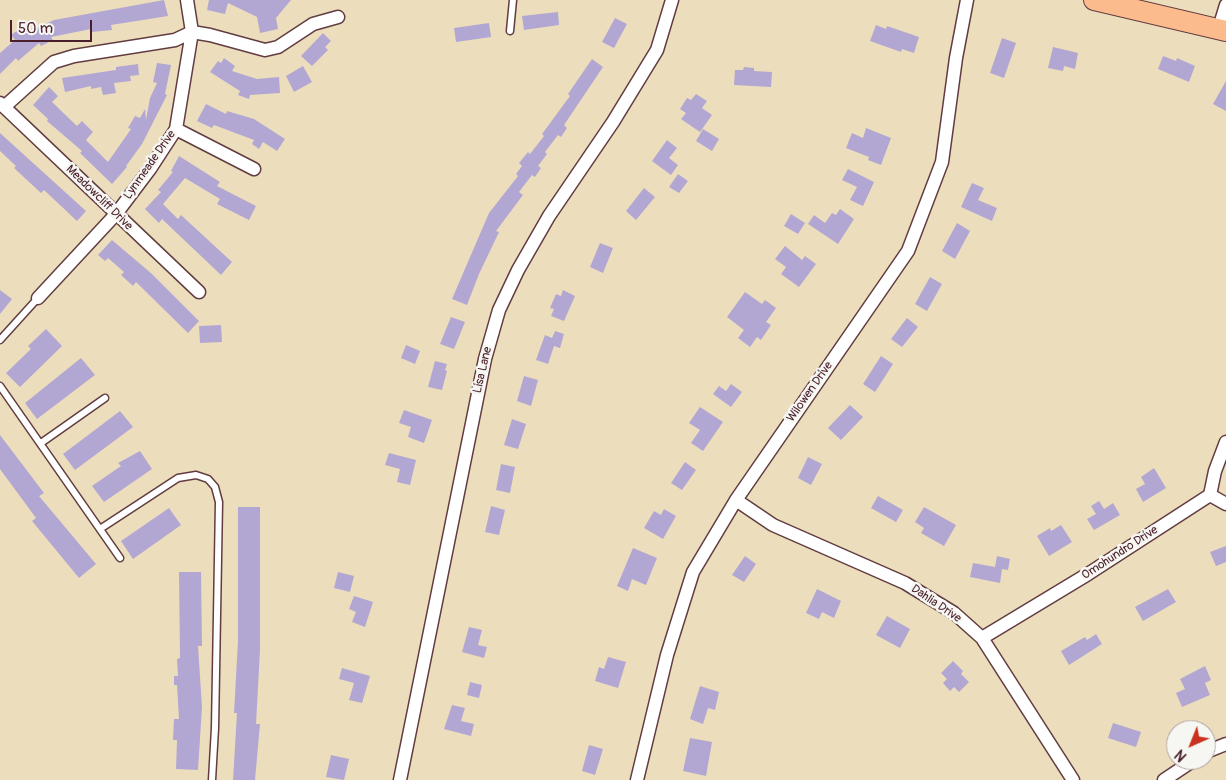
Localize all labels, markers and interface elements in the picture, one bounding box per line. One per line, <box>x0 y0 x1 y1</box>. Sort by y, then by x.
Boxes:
scale bar <box>12 10 95 42</box>
text: 50 m <box>18 19 53 38</box>
street label: Lynmeade Drive <box>121 128 179 202</box>
street label: Meadowcliff Drive <box>63 162 135 234</box>
street label: Lisa Lane <box>471 345 495 395</box>
street label: Wilowen Drive <box>784 359 836 425</box>
street label: Omohundro Drive <box>1079 523 1161 583</box>
street label: Dahlia Drive <box>908 582 964 626</box>
north arrow <box>1166 720 1216 770</box>
text: N <box>1172 746 1190 765</box>

